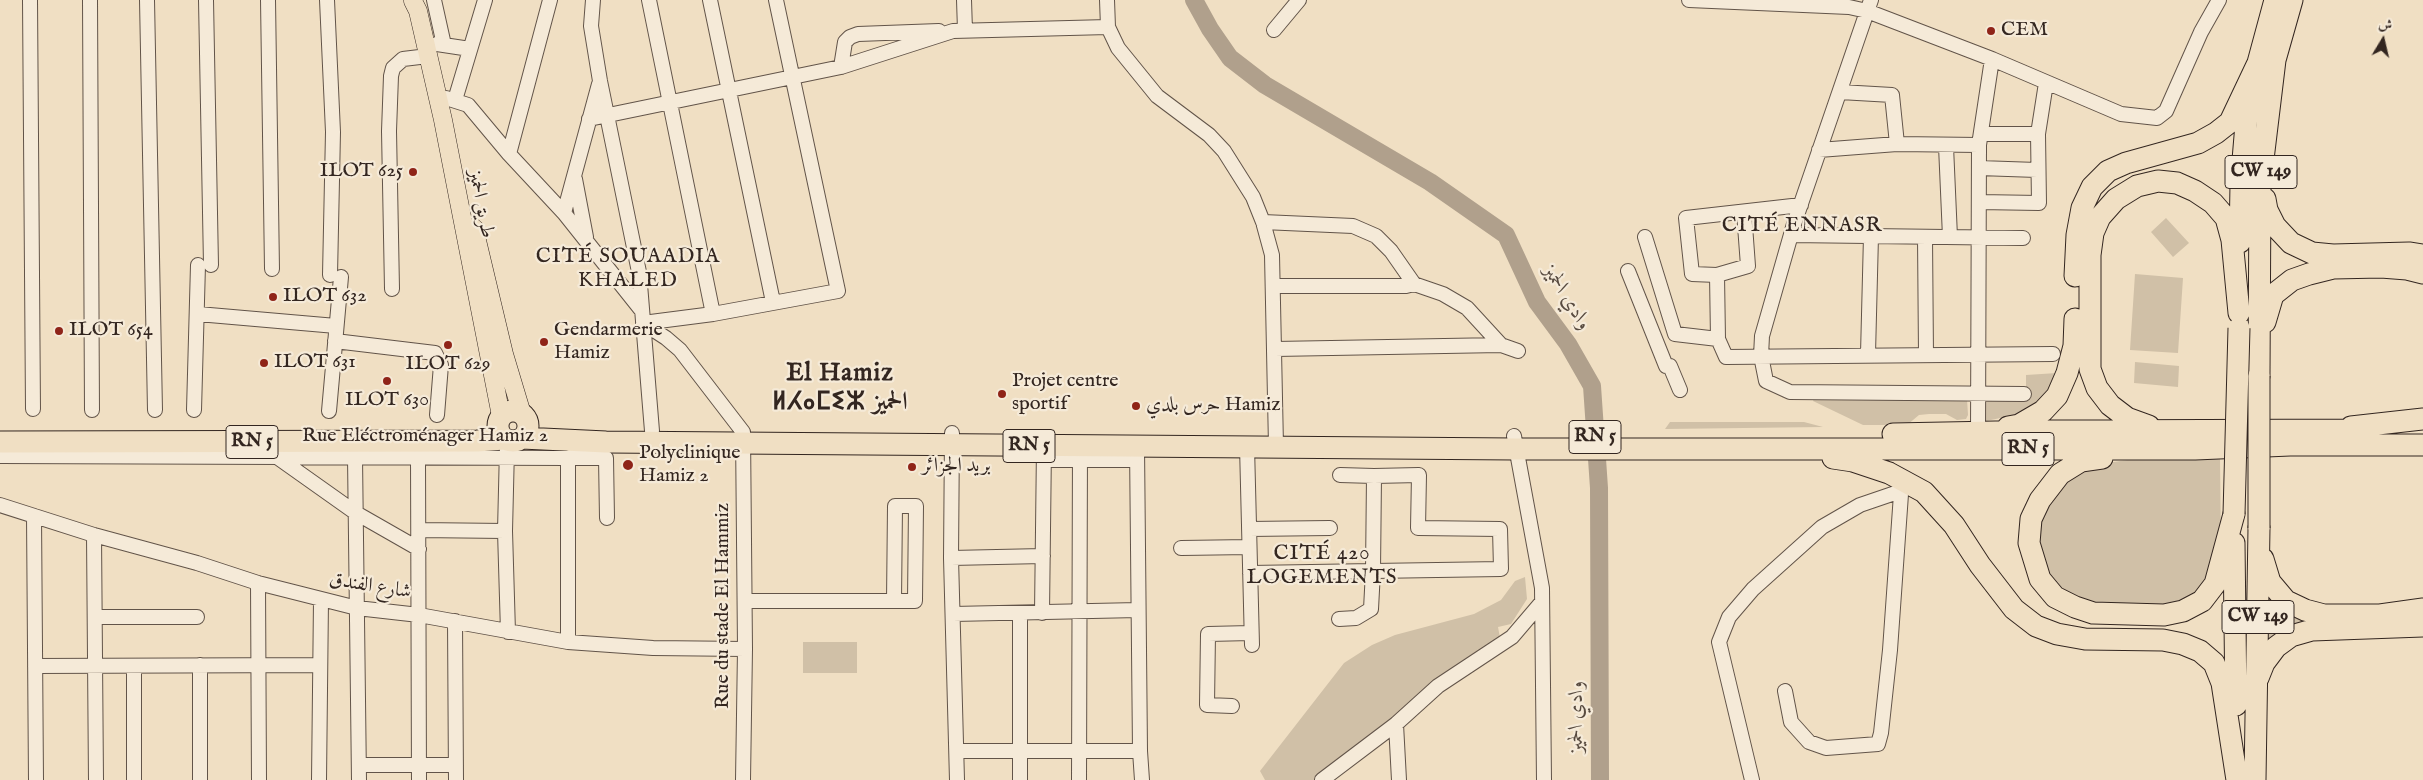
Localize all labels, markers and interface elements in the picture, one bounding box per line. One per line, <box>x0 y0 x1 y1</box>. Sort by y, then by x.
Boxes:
north arrow <box>2358 15 2408 65</box>
text: ش <box>2377 15 2394 35</box>
place label: CEM <box>2001 19 2048 43</box>
marker: CEM <box>1985 25 1997 37</box>
road number: CW 149 <box>2225 156 2297 188</box>
place label: ILOT 625 <box>320 160 403 184</box>
marker: ILOT 625 <box>407 166 419 178</box>
street label: طريق الحميز <box>462 168 498 240</box>
district label: CITÉ ENNASR <box>1720 214 1884 240</box>
district label: CITÉ SOUAADIA KHALED <box>534 245 722 295</box>
water label: وادي الحميز <box>1536 261 1596 335</box>
place label: ILOT 632 <box>283 285 367 309</box>
marker: ILOT 632 <box>267 291 279 303</box>
place label: ILOT 654 <box>69 319 153 343</box>
place label: Gendarmerie Hamiz <box>554 319 663 366</box>
marker: ILOT 654 <box>53 325 65 337</box>
marker: Gendarmerie Hamiz <box>538 336 550 348</box>
marker: ILOT 629 <box>442 339 454 351</box>
place label: ILOT 631 <box>274 351 356 375</box>
place label: ILOT 629 <box>406 353 490 377</box>
marker: ILOT 631 <box>258 357 270 369</box>
district label: El Hamiz ⵍⵃⴰⵎⵉⵣ الحميز <box>776 360 904 419</box>
place label: Projet centre sportif <box>1012 370 1119 417</box>
marker: ILOT 630 <box>381 375 393 387</box>
marker: Projet centre sportif <box>996 388 1008 400</box>
place label: ILOT 630 <box>345 389 429 413</box>
place label: حرس بلدي Hamiz <box>1146 394 1281 418</box>
marker: حرس بلدي Hamiz <box>1130 400 1142 412</box>
road number: RN 5 <box>1569 421 1621 454</box>
street label: Rue Eléctroménager Hamiz 2 <box>302 425 548 449</box>
road number: RN 5 <box>226 426 278 458</box>
road number: RN 5 <box>1003 430 1055 462</box>
road number: RN 5 <box>2002 432 2054 466</box>
place label: Polyclinique Hamiz 2 <box>639 442 740 489</box>
place label: بريد الجزائر <box>922 455 990 479</box>
marker: Polyclinique Hamiz 2 <box>621 458 635 472</box>
marker: بريد الجزائر <box>906 461 918 473</box>
street label: Rue du stade El Hammiz <box>712 503 736 709</box>
district label: CITÉ 420 LOGEMENTS <box>1245 542 1399 592</box>
street label: شارع الفندق <box>327 569 413 605</box>
road number: CW 149 <box>2222 600 2294 634</box>
water label: وادي الحميز <box>1565 681 1591 753</box>

